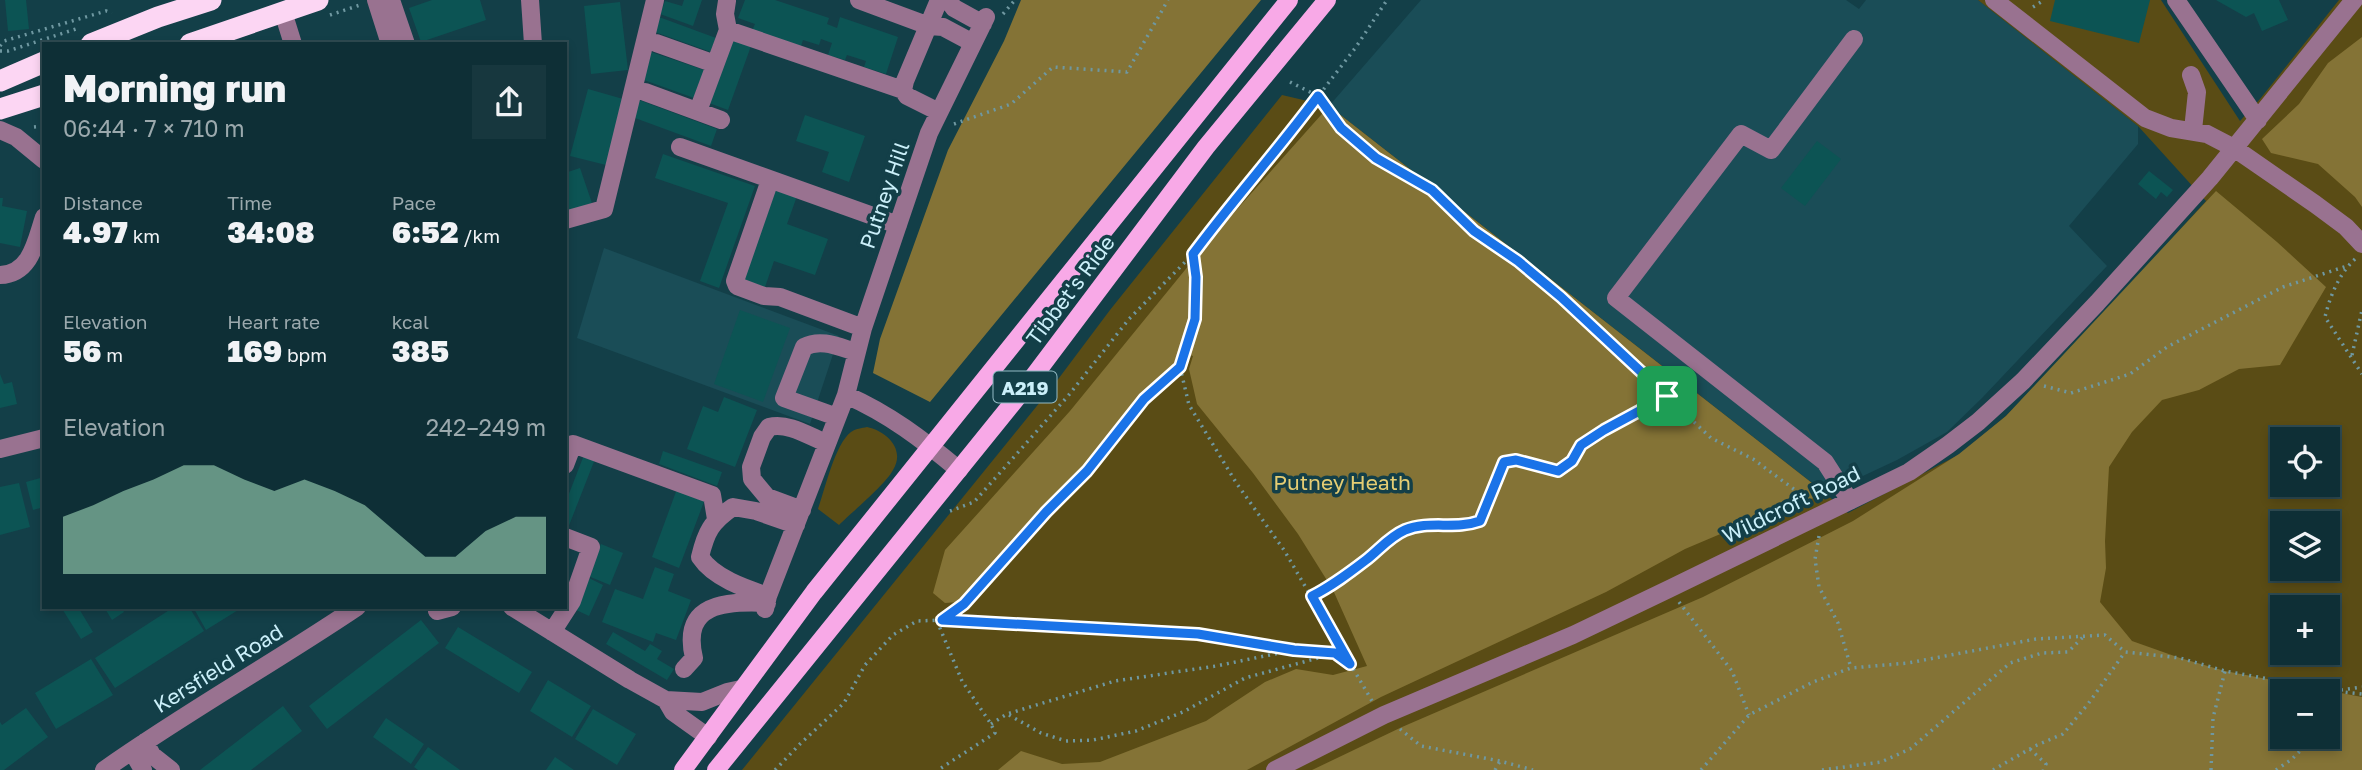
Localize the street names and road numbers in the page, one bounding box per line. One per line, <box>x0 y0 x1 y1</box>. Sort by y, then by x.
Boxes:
street label: Putney Hill <box>854 138 914 252</box>
street label: Tibbet's Ride <box>1020 230 1120 350</box>
road number: A219 <box>993 372 1056 402</box>
street label: Wildcroft Road <box>1718 459 1864 549</box>
street label: Kersfield Road <box>149 618 287 718</box>

